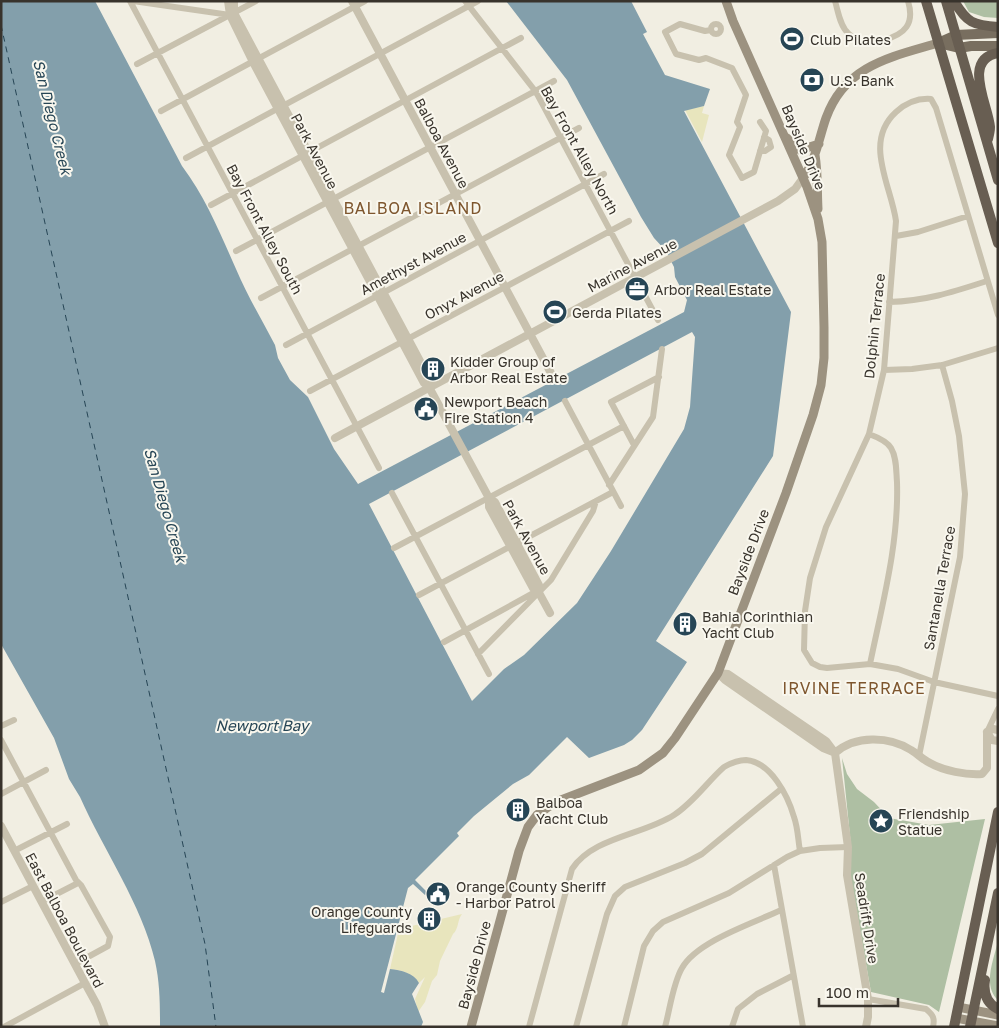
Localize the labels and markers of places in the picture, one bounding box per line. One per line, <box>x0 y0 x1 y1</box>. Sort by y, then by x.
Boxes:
sports icon: Club Pilates <box>779 26 805 52</box>
place label: Club Pilates <box>810 31 891 48</box>
bank icon: U.S. Bank <box>799 67 825 93</box>
place label: U.S. Bank <box>830 72 894 89</box>
office icon: Arbor Real Estate <box>624 276 650 302</box>
place label: Arbor Real Estate <box>654 281 771 298</box>
sports icon: Gerda Pilates <box>542 299 568 325</box>
place label: Gerda Pilates <box>572 304 662 321</box>
place label: Kidder Group of Arbor Real Estate <box>450 353 567 386</box>
building icon: Kidder Group of Arbor Real Estate <box>420 356 446 382</box>
place label: Newport Beach Fire Station 4 <box>444 393 547 426</box>
public building icon: Newport Beach Fire Station 4 <box>413 396 439 422</box>
place label: Bahia Corinthian Yacht Club <box>702 608 813 641</box>
building icon: Bahia Corinthian Yacht Club <box>672 611 698 637</box>
place label: Balboa Yacht Club <box>536 794 608 827</box>
building icon: Balboa Yacht Club <box>505 797 531 823</box>
place label: Friendship Statue <box>898 805 969 838</box>
place icon: Friendship Statue <box>868 808 894 834</box>
place label: Orange County Sheriff - Harbor Patrol <box>456 878 606 911</box>
public building icon: Orange County Sheriff - Harbor Patrol <box>425 881 451 907</box>
place label: Orange County Lifeguards <box>311 903 412 936</box>
building icon: Orange County Lifeguards <box>416 906 442 932</box>

